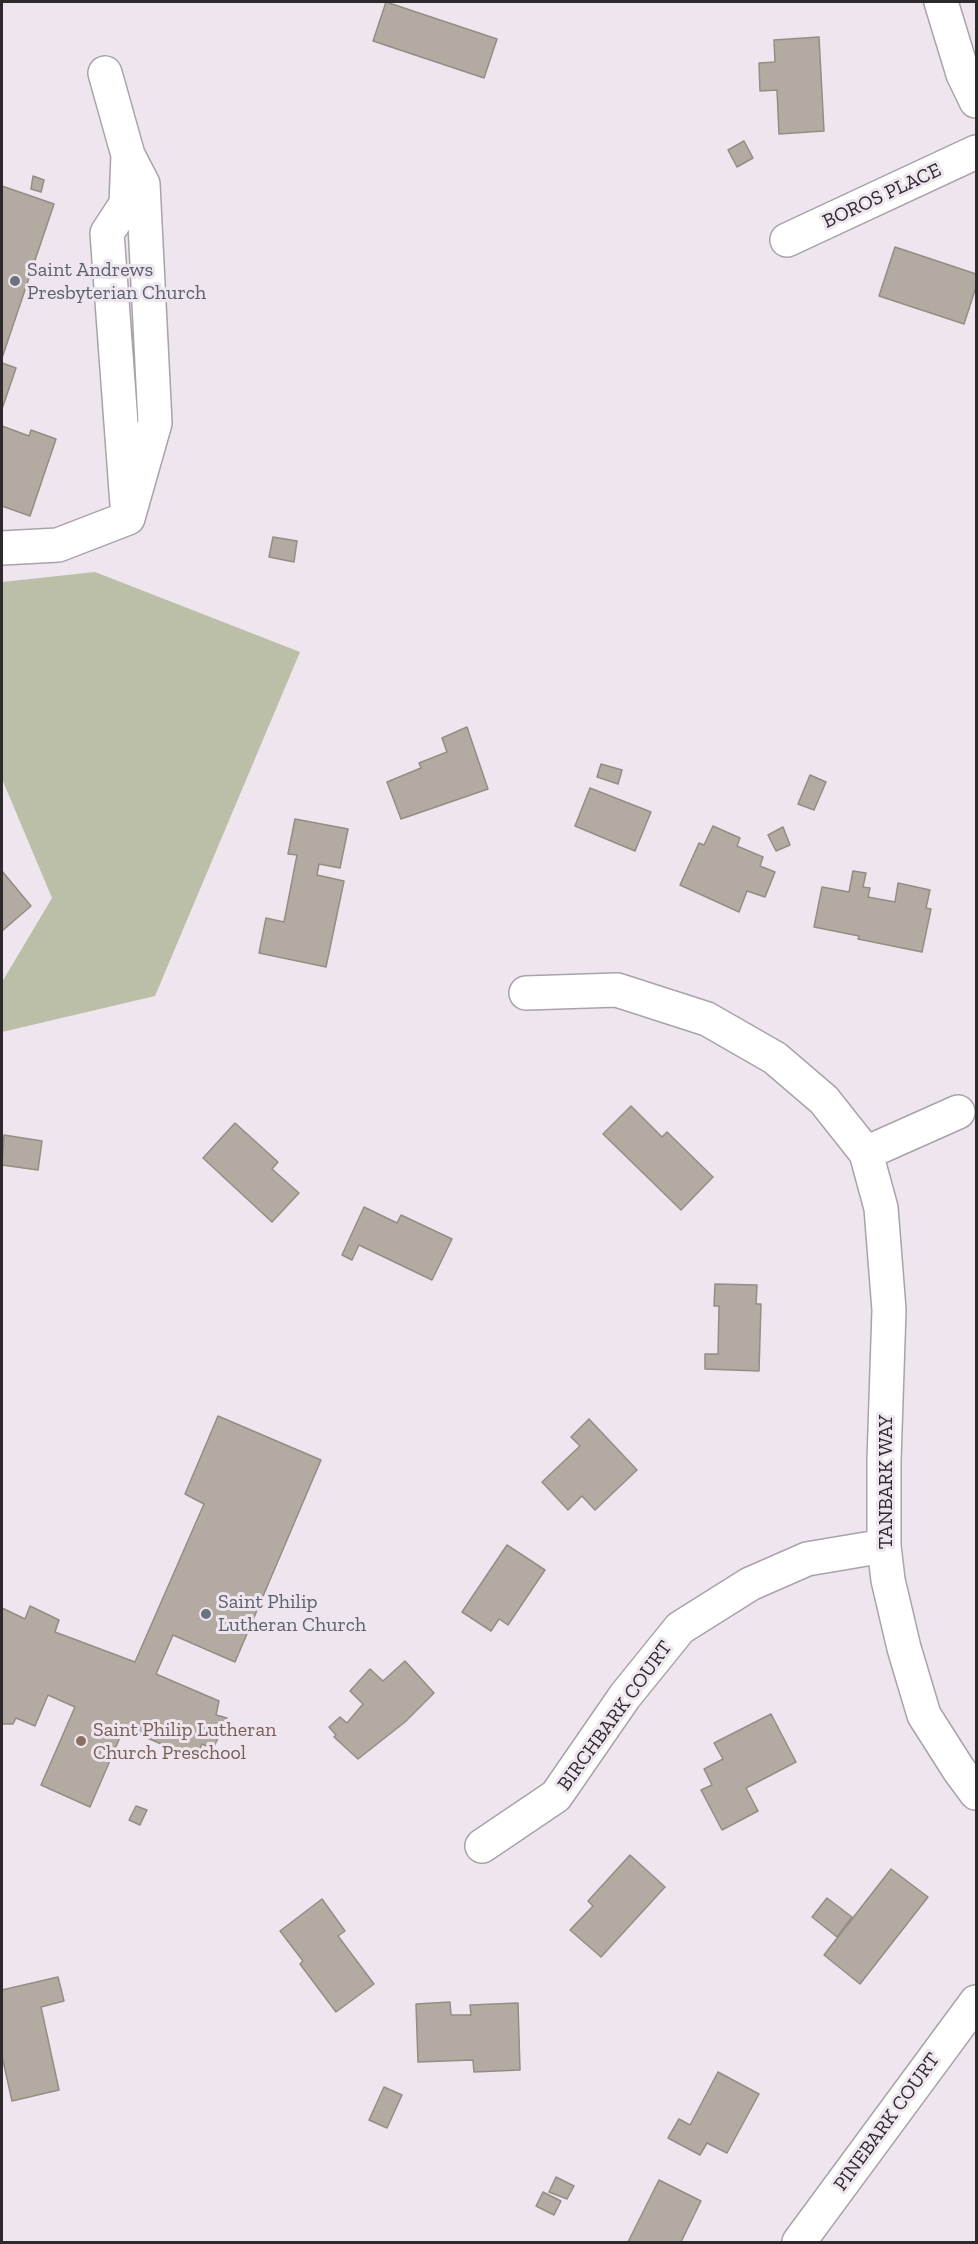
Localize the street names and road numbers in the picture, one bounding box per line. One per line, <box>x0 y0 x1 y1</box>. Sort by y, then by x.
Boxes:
street label: BOROS PLACE <box>819 158 945 234</box>
street label: TANBARK WAY <box>874 1415 898 1549</box>
street label: BIRCHBARK COURT <box>553 1636 677 1796</box>
street label: PINEBARK COURT <box>829 2048 945 2196</box>

